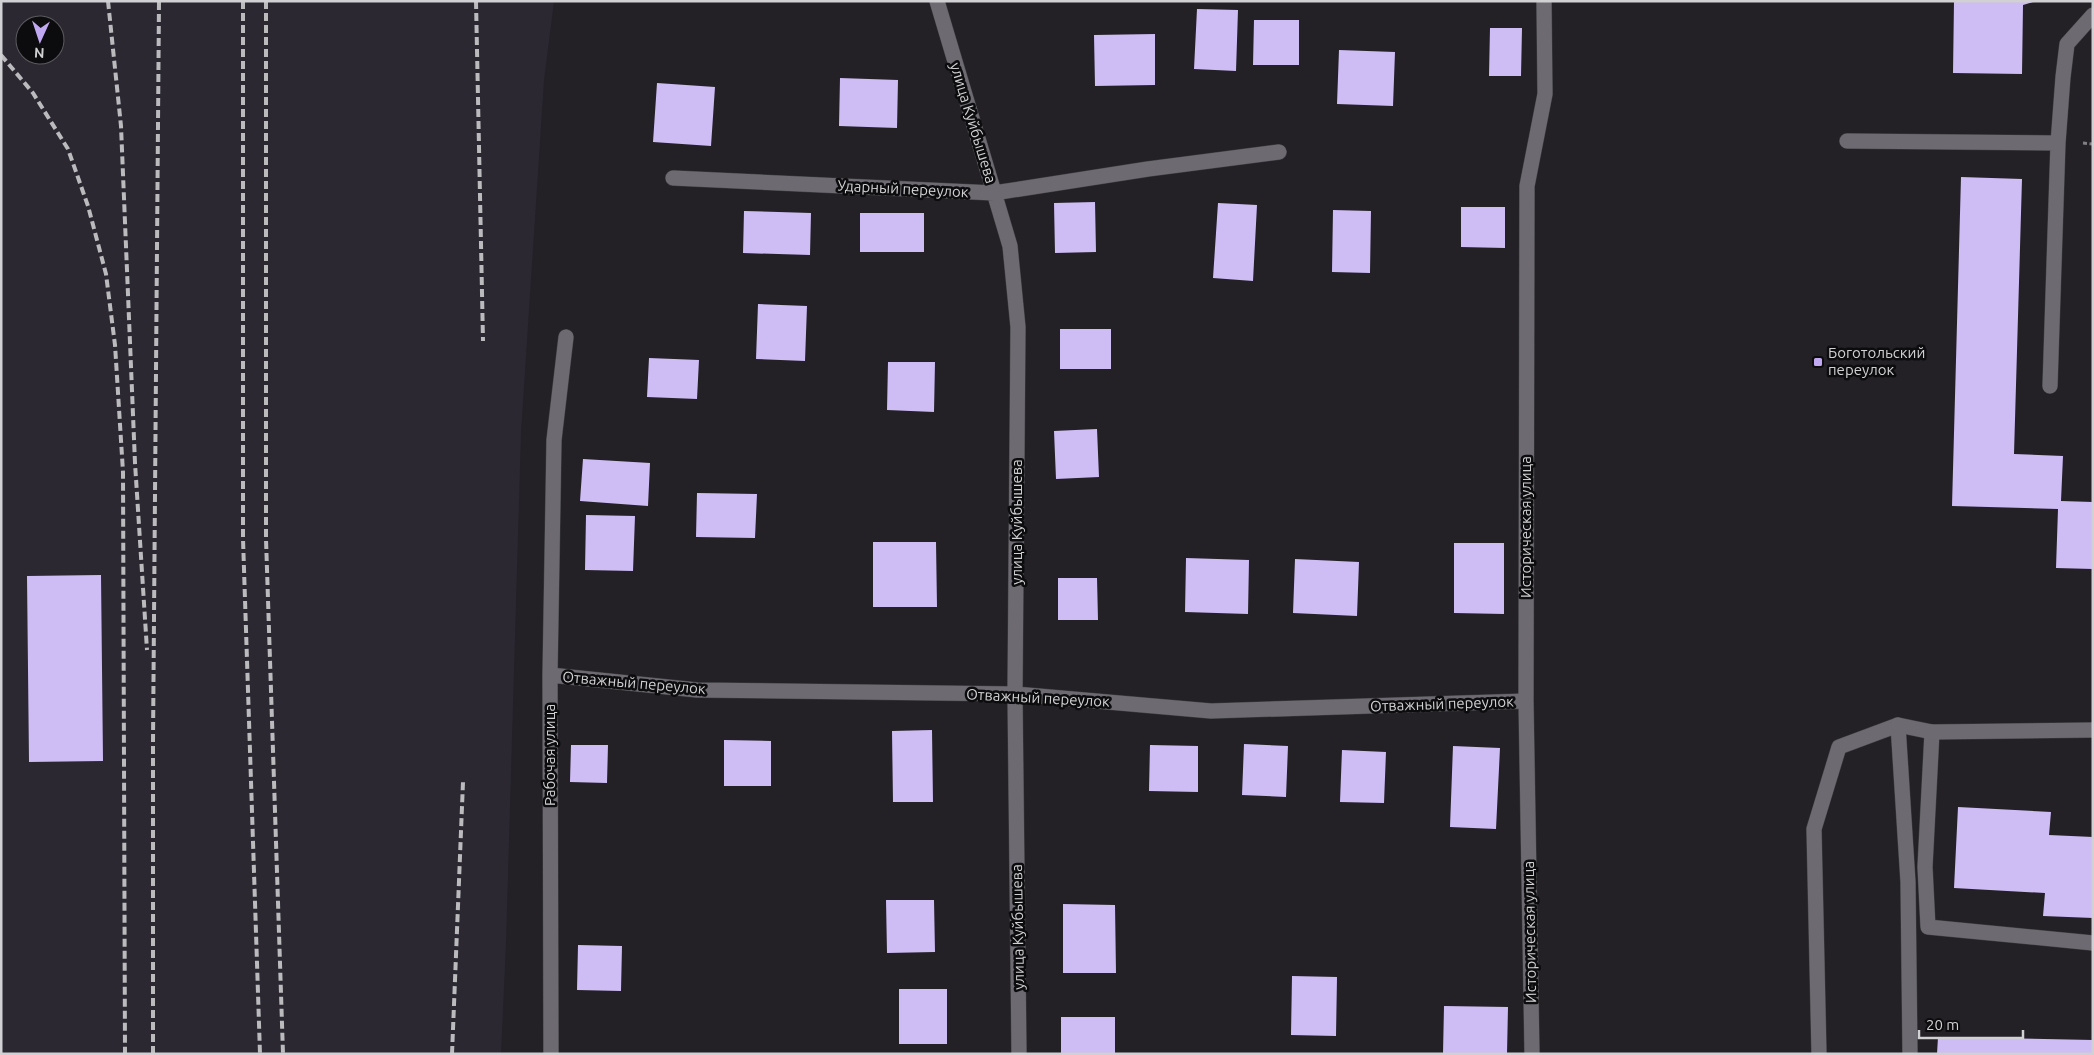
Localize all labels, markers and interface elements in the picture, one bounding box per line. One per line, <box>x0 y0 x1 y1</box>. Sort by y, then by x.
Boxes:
north arrow <box>15 15 65 65</box>
text: N <box>34 45 45 61</box>
street label: улица Куйбышева <box>947 60 1000 185</box>
street label: Ударный переулок <box>837 177 969 200</box>
place label: Боготольский переулок <box>1828 344 1925 378</box>
marker: Боготольский переулок <box>1812 356 1824 368</box>
street label: Историческая улица <box>1517 456 1534 598</box>
street label: улица Куйбышева <box>1008 459 1025 585</box>
street label: Отважный переулок <box>562 668 707 697</box>
street label: Отважный переулок <box>966 685 1111 710</box>
street label: Отважный переулок <box>1370 692 1514 715</box>
street label: Рабочая улица <box>541 704 558 806</box>
street label: Историческая улица <box>1520 861 1539 1003</box>
street label: улица Куйбышева <box>1008 864 1027 990</box>
scale bar <box>1919 1008 2023 1040</box>
text: 20 m <box>1926 1016 1959 1033</box>

